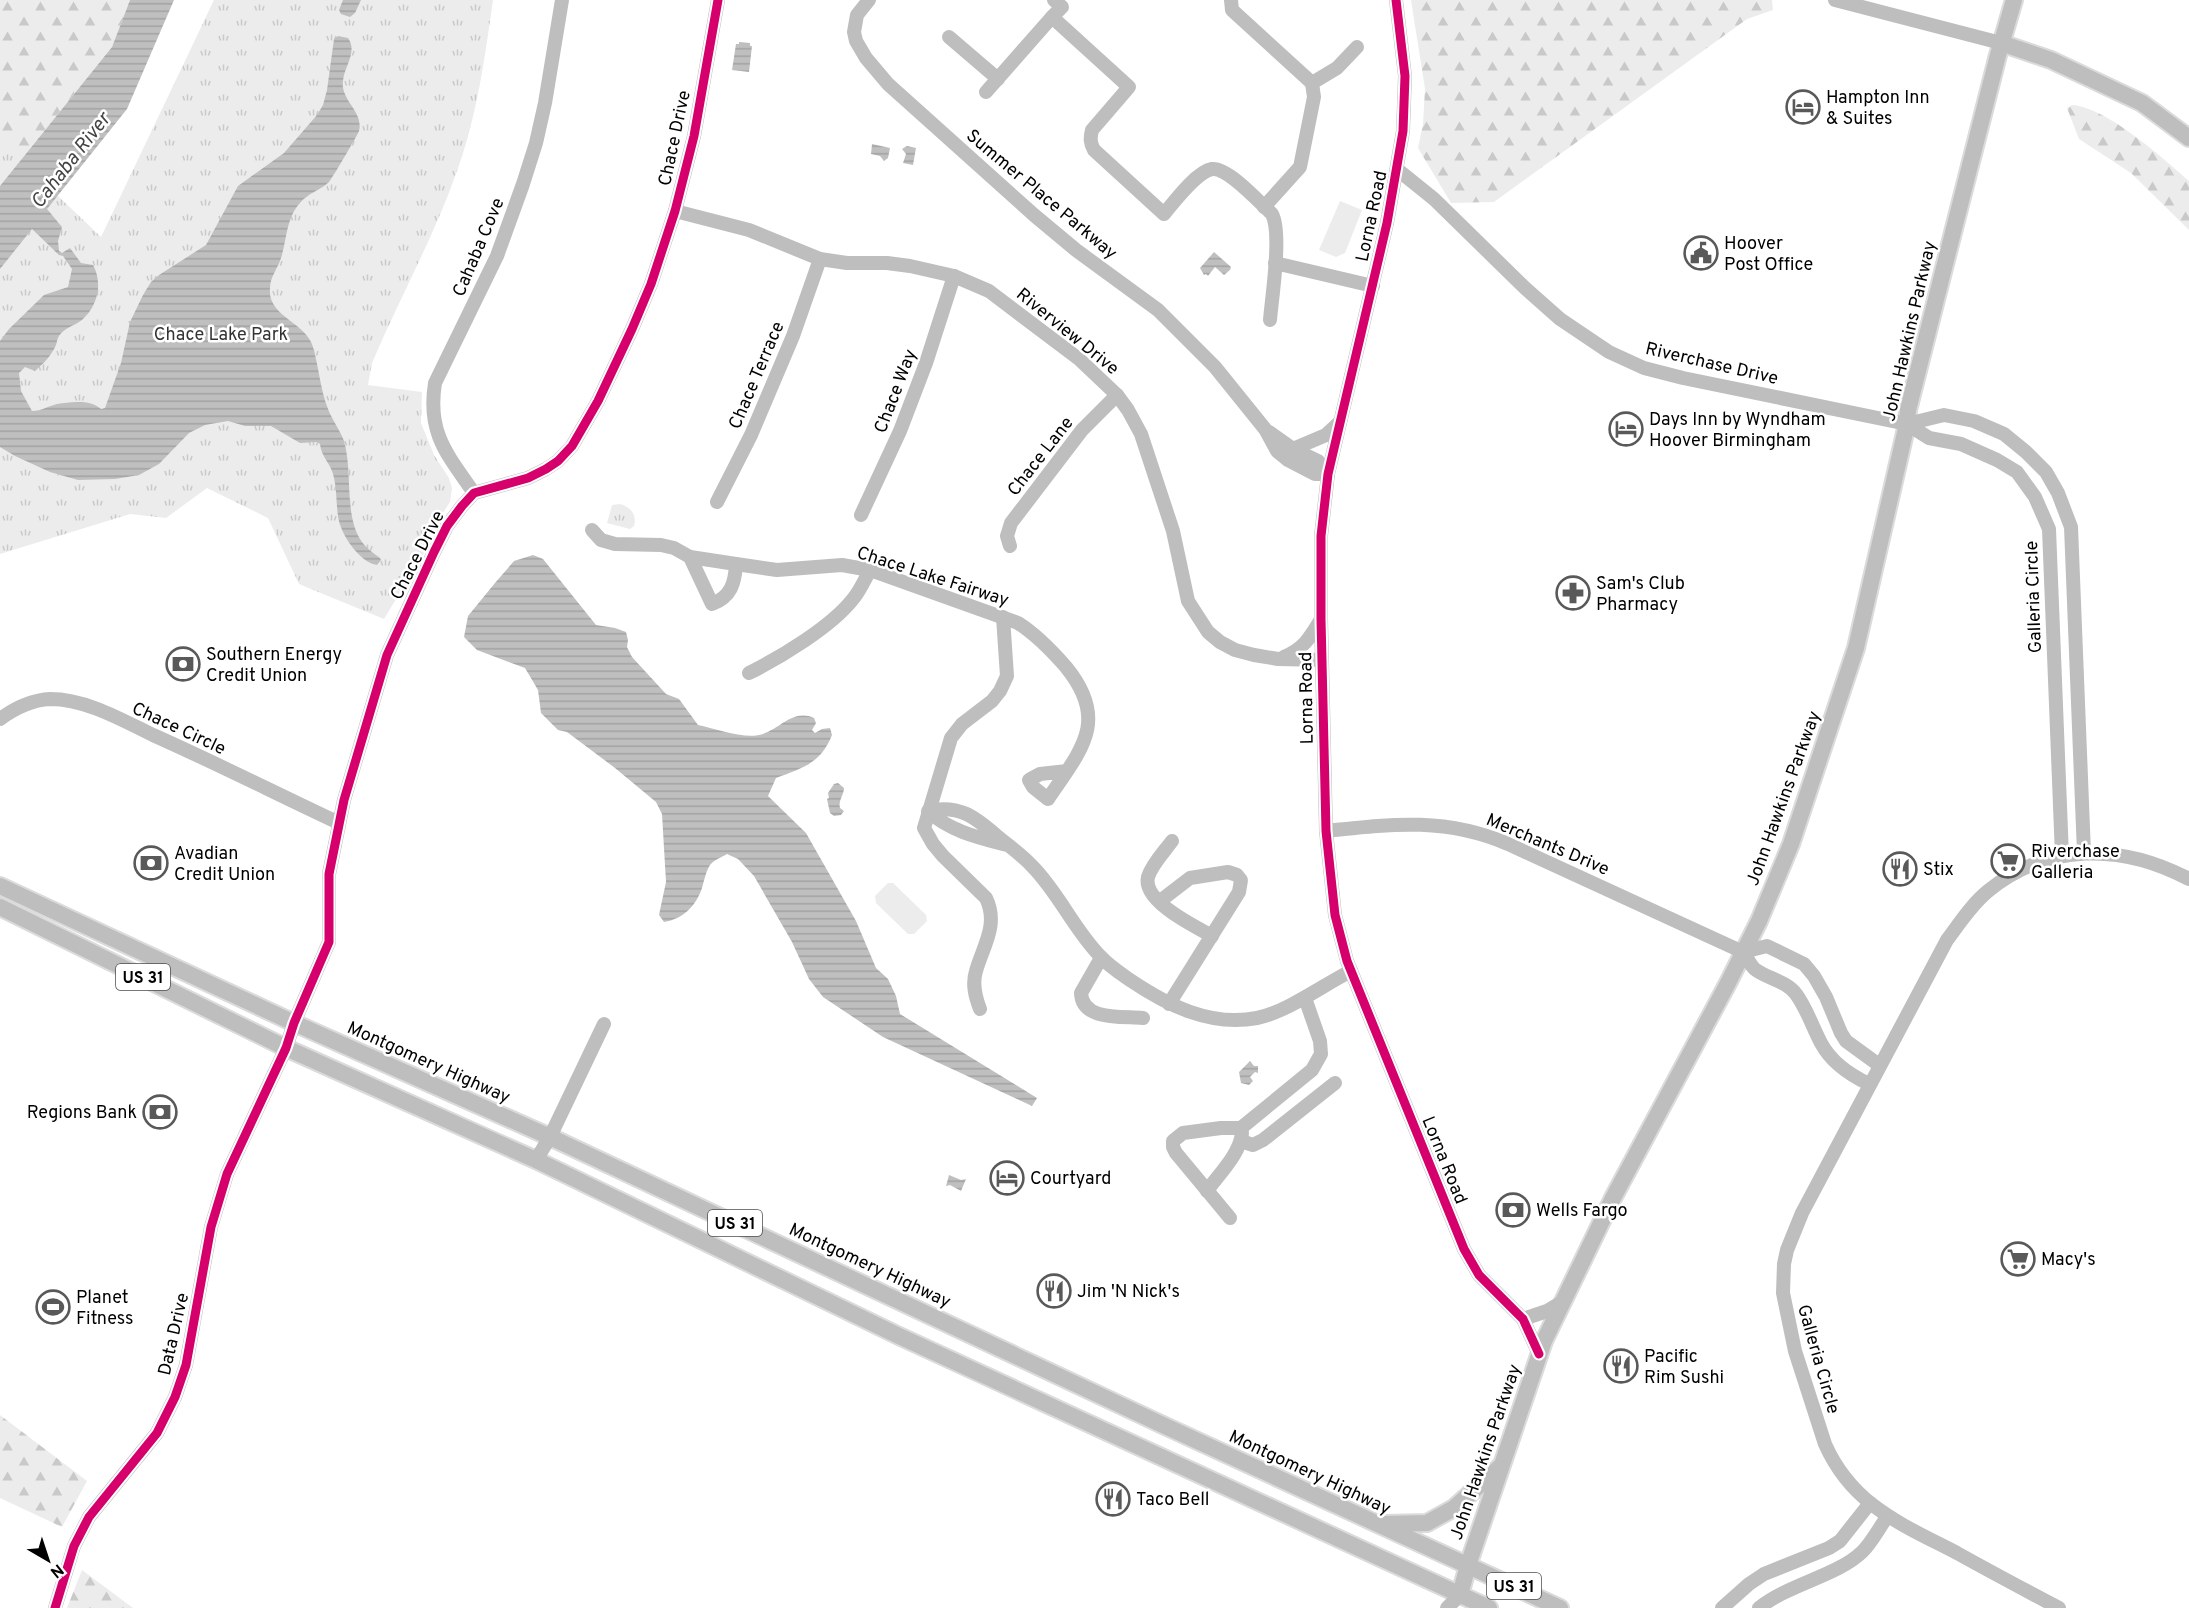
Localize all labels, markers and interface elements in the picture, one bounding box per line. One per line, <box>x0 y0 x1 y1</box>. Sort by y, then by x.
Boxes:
place label: Hampton Inn & Suites <box>1826 87 1930 131</box>
street label: Chace Drive <box>654 88 697 188</box>
hotel icon: Hampton Inn & Suites <box>1785 89 1821 125</box>
water label: Cahaba River <box>26 107 118 215</box>
street label: Summer Place Parkway <box>961 125 1121 265</box>
street label: Lorna Road <box>1352 169 1393 264</box>
street label: Cahaba Cove <box>448 195 511 301</box>
place label: Hoover Post Office <box>1724 233 1813 277</box>
public building icon: Hoover Post Office <box>1683 235 1719 271</box>
street label: John Hawkins Parkway <box>1879 239 1942 424</box>
street label: Riverview Drive <box>1011 284 1123 381</box>
street label: Chace Terrace <box>724 318 790 433</box>
park label: Chace Lake Park <box>154 324 288 347</box>
street label: Riverchase Drive <box>1643 338 1780 391</box>
street label: Chace Way <box>870 346 923 437</box>
place label: Days Inn by Wyndham Hoover Birmingham <box>1649 409 1826 453</box>
hotel icon: Days Inn by Wyndham Hoover Birmingham <box>1608 411 1644 447</box>
street label: Chace Lane <box>1003 413 1079 501</box>
street label: Chace Drive <box>386 507 451 604</box>
street label: Galleria Circle <box>2021 540 2048 654</box>
street label: Chace Lake Fairway <box>854 542 1011 613</box>
place label: Sam's Club Pharmacy <box>1596 573 1685 617</box>
pharmacy icon: Sam's Club Pharmacy <box>1555 575 1591 611</box>
place label: Southern Energy Credit Union <box>206 644 342 688</box>
bank icon: Southern Energy Credit Union <box>165 646 201 682</box>
street label: Lorna Road <box>1295 652 1320 744</box>
street label: Chace Circle <box>128 698 229 761</box>
street label: John Hawkins Parkway <box>1742 708 1827 889</box>
street label: Merchants Drive <box>1482 809 1613 882</box>
place label: Riverchase Galleria <box>2031 841 2120 885</box>
place label: Avadian Credit Union <box>174 843 275 887</box>
supermarket icon: Riverchase Galleria <box>1990 843 2026 879</box>
bank icon: Avadian Credit Union <box>133 845 169 881</box>
restaurant icon: Stix <box>1882 851 1918 887</box>
place label: Stix <box>1923 859 1954 882</box>
road number: US 31 <box>116 964 170 990</box>
street label: Montgomery Highway <box>343 1017 514 1110</box>
bank icon: Regions Bank <box>142 1094 178 1130</box>
place label: Regions Bank <box>27 1102 137 1125</box>
street label: Lorna Road <box>1416 1113 1472 1208</box>
hotel icon: Courtyard <box>989 1160 1025 1196</box>
place label: Courtyard <box>1030 1168 1111 1191</box>
bank icon: Wells Fargo <box>1495 1192 1531 1228</box>
place label: Wells Fargo <box>1536 1200 1628 1223</box>
road number: US 31 <box>708 1210 762 1236</box>
street label: Montgomery Highway <box>785 1219 954 1314</box>
supermarket icon: Macy's <box>2000 1241 2036 1277</box>
place label: Macy's <box>2041 1249 2096 1272</box>
restaurant icon: Jim 'N Nick's <box>1036 1273 1072 1309</box>
place label: Jim 'N Nick's <box>1077 1281 1180 1304</box>
place label: Planet Fitness <box>76 1287 134 1331</box>
sports icon: Planet Fitness <box>35 1289 71 1325</box>
street label: Data Drive <box>154 1291 195 1378</box>
street label: Galleria Circle <box>1791 1302 1844 1417</box>
place label: Pacific Rim Sushi <box>1644 1346 1724 1390</box>
restaurant icon: Pacific Rim Sushi <box>1603 1348 1639 1384</box>
street label: John Hawkins Parkway <box>1446 1362 1527 1543</box>
street label: Montgomery Highway <box>1225 1426 1394 1521</box>
restaurant icon: Taco Bell <box>1095 1481 1131 1517</box>
place label: Taco Bell <box>1136 1489 1210 1512</box>
north arrow <box>18 1530 78 1590</box>
text: N <box>45 1559 67 1581</box>
road number: US 31 <box>1487 1573 1541 1599</box>

